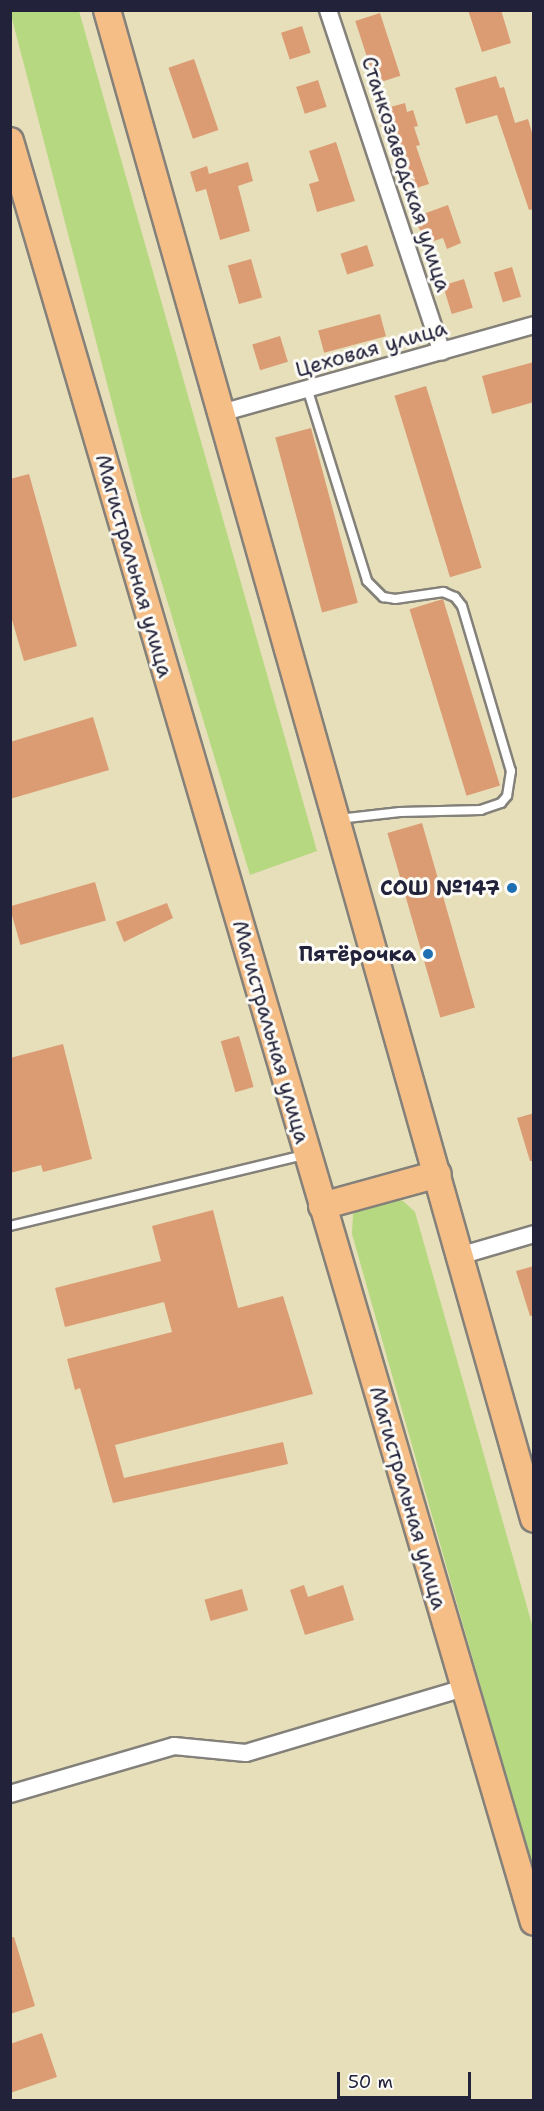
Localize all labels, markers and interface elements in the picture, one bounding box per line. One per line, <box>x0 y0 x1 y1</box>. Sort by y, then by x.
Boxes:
street label: Станкозаводская улица <box>356 53 456 295</box>
street label: Цеховая улица <box>292 315 450 383</box>
street label: Магистральная улица <box>90 451 178 681</box>
place label: СОШ №147 <box>380 875 500 901</box>
marker: СОШ №147 <box>505 881 519 895</box>
street label: Магистральная улица <box>227 917 315 1147</box>
place label: Пятёрочка <box>299 941 416 967</box>
marker: Пятёрочка <box>421 947 435 961</box>
street label: Магистральная улица <box>364 1383 452 1613</box>
scale bar <box>340 2060 474 2098</box>
text: 50 m <box>348 2070 393 2094</box>

